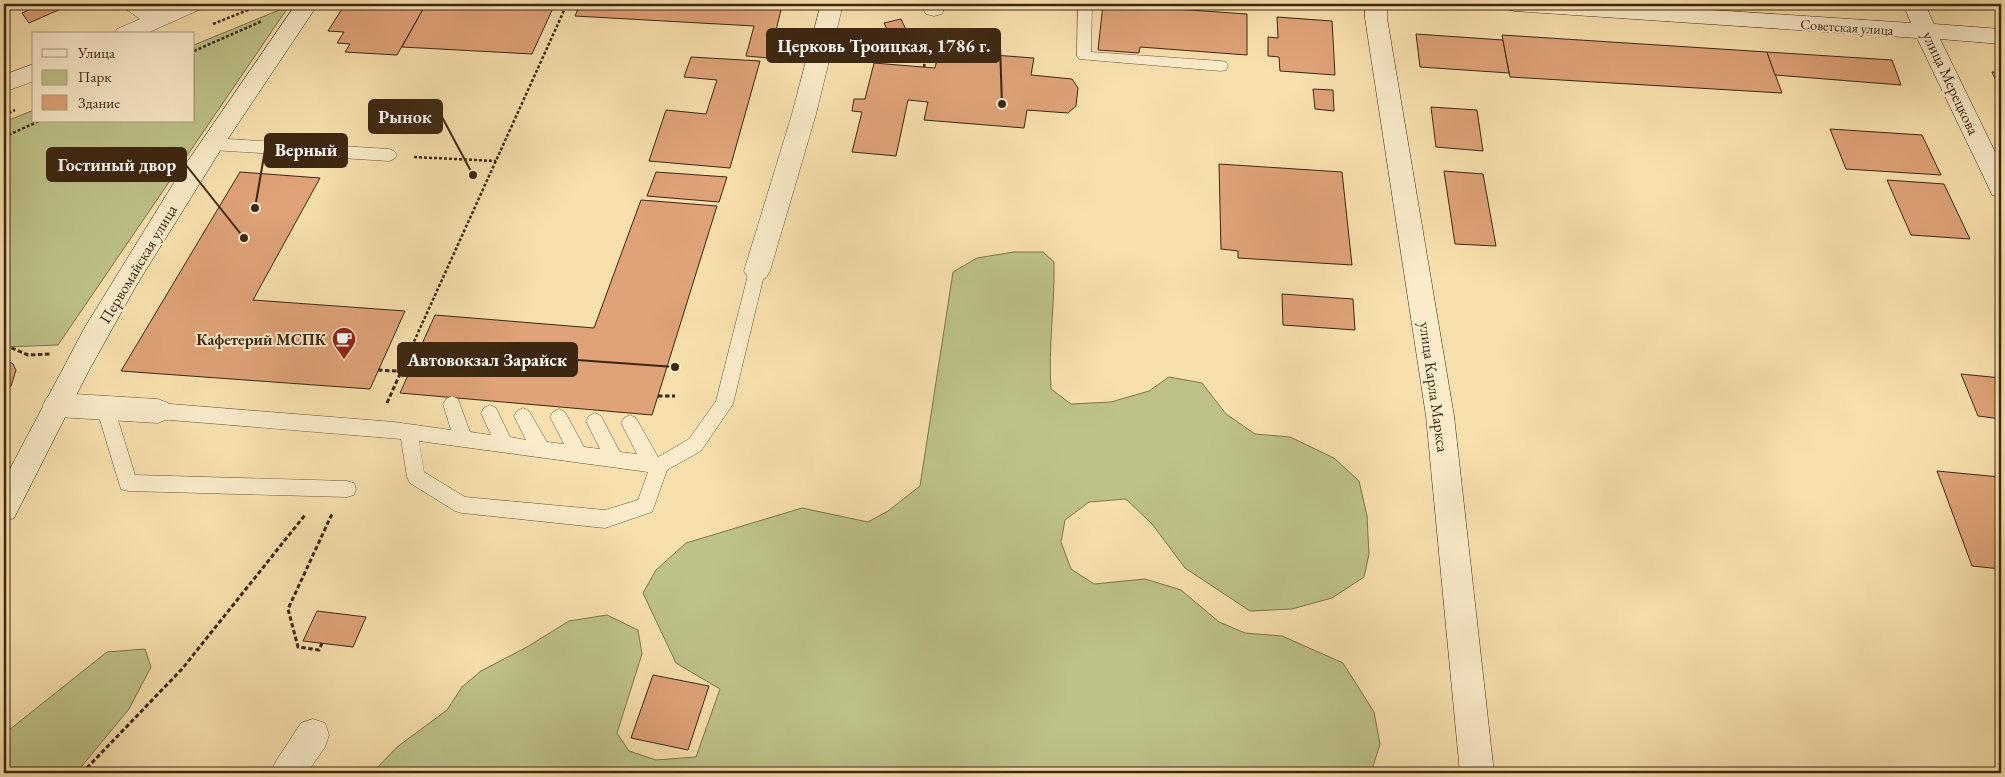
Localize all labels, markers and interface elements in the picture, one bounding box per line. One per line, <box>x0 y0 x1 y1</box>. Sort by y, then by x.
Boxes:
street label: Советская улица <box>1800 15 1895 39</box>
street label: улица Мерецкова <box>1918 28 1984 139</box>
callout: Церковь Троицкая, 1786 г. <box>767 29 1000 62</box>
legend <box>32 32 195 122</box>
text: Церковь Троицкая, 1786 г. <box>778 34 990 57</box>
text: Улица <box>77 43 115 62</box>
text: Парк <box>78 67 111 86</box>
text: Здание <box>78 93 120 112</box>
callout: Рынок <box>369 100 442 133</box>
text: Рынок <box>378 105 432 128</box>
callout: Верный <box>265 134 347 167</box>
text: Верный <box>275 138 338 161</box>
callout: Гостиный двор <box>47 148 186 181</box>
text: Гостиный двор <box>58 153 176 176</box>
street label: Первомайская улица <box>94 200 182 327</box>
street label: улица Карла Маркса <box>1414 320 1454 454</box>
cafe icon: Кафетерий МСПК <box>331 326 357 360</box>
place label: Кафетерий МСПК <box>196 329 327 350</box>
callout: Автовокзал Зарайск <box>398 343 577 376</box>
text: Автовокзал Зарайск <box>406 348 567 371</box>

